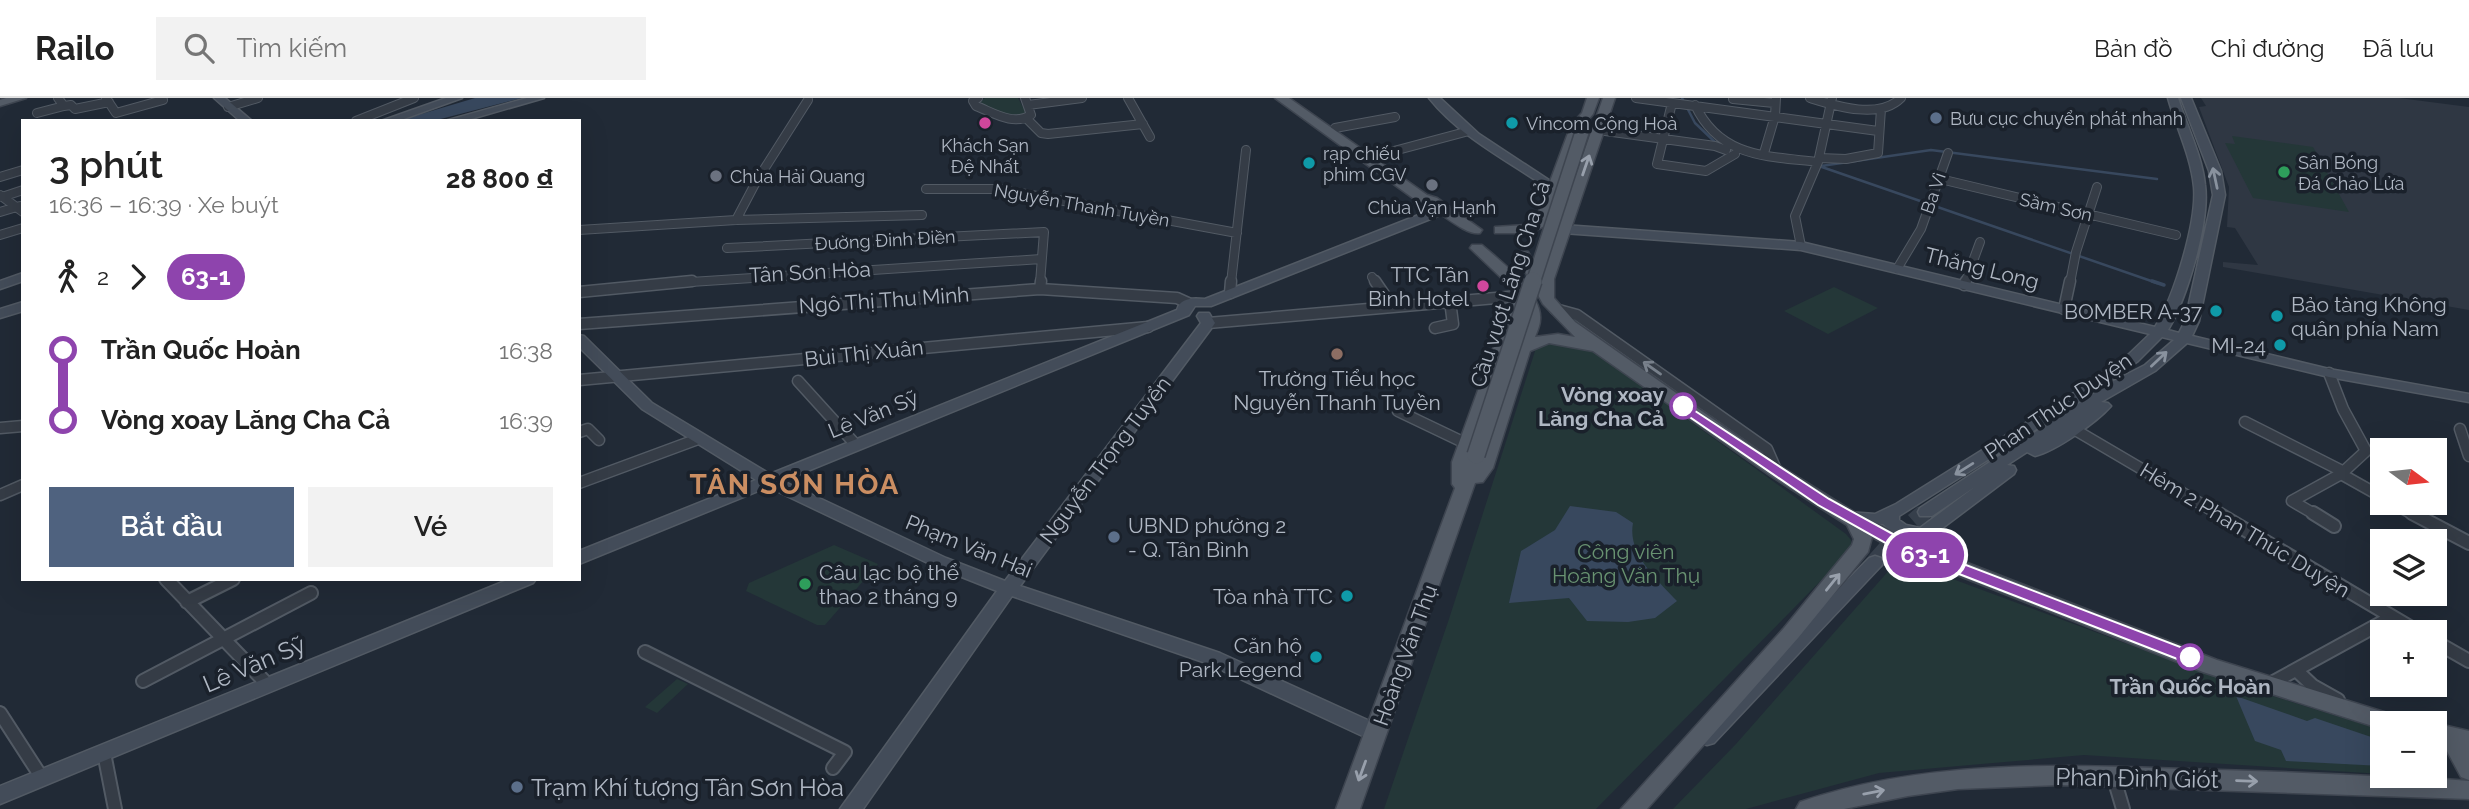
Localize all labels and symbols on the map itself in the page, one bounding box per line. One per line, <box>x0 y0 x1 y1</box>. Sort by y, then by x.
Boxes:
place label: Bưu cục chuyển phát nhanh <box>1950 108 2183 129</box>
marker: Bưu cục chuyển phát nhanh <box>1928 110 1944 126</box>
place label: Vincom Cộng Hoà <box>1526 113 1677 134</box>
marker: Khách Sạn Đệ Nhất <box>977 115 993 131</box>
marker: Vincom Cộng Hoà <box>1504 115 1520 131</box>
place label: Khách Sạn Đệ Nhất <box>941 135 1029 177</box>
place label: rạp chiếu phim CGV <box>1323 143 1407 185</box>
place label: Sân Bóng Đá Chảo Lửa <box>2298 152 2404 194</box>
one-way arrow <box>1581 154 1593 176</box>
marker: rạp chiếu phim CGV <box>1301 155 1317 171</box>
marker: Sân Bóng Đá Chảo Lửa <box>2276 164 2292 180</box>
place label: Chùa Hải Quang <box>730 166 865 187</box>
one-way arrow <box>2208 167 2222 190</box>
marker: Chùa Hải Quang <box>708 168 724 184</box>
street label: Ba Vì <box>1916 170 1950 216</box>
marker: Chùa Vạn Hạnh <box>1424 177 1440 193</box>
street label: Cầu vượt Lăng Cha Cả <box>1465 178 1555 390</box>
street label: Nguyễn Thanh Tuyền <box>993 179 1171 231</box>
street label: Sầm Sơn <box>2018 188 2094 226</box>
place label: Chùa Vạn Hạnh <box>1368 197 1496 218</box>
street label: Đường Đinh Điền <box>814 226 956 254</box>
street label: Thăng Long <box>1922 242 2042 294</box>
street label: Tân Sơn Hòa <box>749 256 871 288</box>
place label: TTC Tân Bình Hotel <box>1368 262 1469 311</box>
marker: TTC Tân Bình Hotel <box>1475 278 1491 294</box>
street label: Ngô Thị Thu Minh <box>798 282 970 318</box>
place label: Bảo tàng Không quân phía Nam <box>2291 292 2447 341</box>
place label: BOMBER A-37 <box>2064 299 2203 324</box>
marker: BOMBER A-37 <box>2208 303 2224 319</box>
marker: Bảo tàng Không quân phía Nam <box>2269 308 2285 324</box>
place label: MI-24 <box>2211 333 2266 358</box>
street label: Bùi Thị Xuân <box>803 334 925 372</box>
marker: MI-24 <box>2272 337 2288 353</box>
marker: Trường Tiểu học Nguyễn Thanh Tuyền <box>1329 346 1345 362</box>
street label: Phan Thúc Duyện <box>1980 348 2136 464</box>
one-way arrow <box>2150 351 2167 368</box>
one-way arrow <box>1643 361 1662 375</box>
place label: Trường Tiểu học Nguyễn Thanh Tuyền <box>1233 366 1441 415</box>
street label: Nguyễn Trọng Tuyển <box>1034 372 1176 548</box>
place label: Vòng xoay Lăng Cha Cả <box>1538 382 1664 431</box>
street label: Lê Văn Sỹ <box>824 385 922 443</box>
marker: Vòng xoay Lăng Cha Cả <box>1670 393 1696 419</box>
north arrow <box>2370 438 2446 514</box>
street label: Hẻm 2 Phan Thúc Duyện <box>2136 457 2354 603</box>
one-way arrow <box>1955 463 1975 477</box>
district label: TÂN SƠN HÒA <box>690 468 900 501</box>
street label: Phạm Văn Hai <box>902 509 1036 583</box>
place label: UBND phường 2 - Q. Tân Bình <box>1128 513 1286 562</box>
marker: UBND phường 2 - Q. Tân Bình <box>1106 529 1122 545</box>
line badge: 63-1 <box>1876 532 1974 578</box>
park label: Công viên Hoàng Văn Thụ <box>1552 539 1700 588</box>
place label: Câu lạc bộ thể thao 2 tháng 9 <box>819 560 959 609</box>
one-way arrow <box>1825 574 1841 592</box>
marker: Câu lạc bộ thể thao 2 tháng 9 <box>797 576 813 592</box>
street label: Hoàng Văn Thụ <box>1368 581 1442 729</box>
place label: Tòa nhà TTC <box>1213 584 1333 609</box>
marker: Tòa nhà TTC <box>1339 588 1355 604</box>
street label: Lê Văn Sỹ <box>198 629 310 699</box>
place label: Căn hộ Park Legend <box>1179 633 1302 682</box>
marker: Trần Quốc Hoàn <box>2177 644 2203 670</box>
marker: Căn hộ Park Legend <box>1308 649 1324 665</box>
place label: Trần Quốc Hoàn <box>2109 674 2271 699</box>
one-way arrow <box>1354 760 1367 782</box>
street label: Phan Đình Giót <box>2055 762 2219 794</box>
place label: Trạm Khí tượng Tân Sơn Hòa <box>531 773 844 802</box>
one-way arrow <box>2236 774 2259 787</box>
marker: Trạm Khí tượng Tân Sơn Hòa <box>509 779 525 795</box>
one-way arrow <box>1862 785 1885 799</box>

